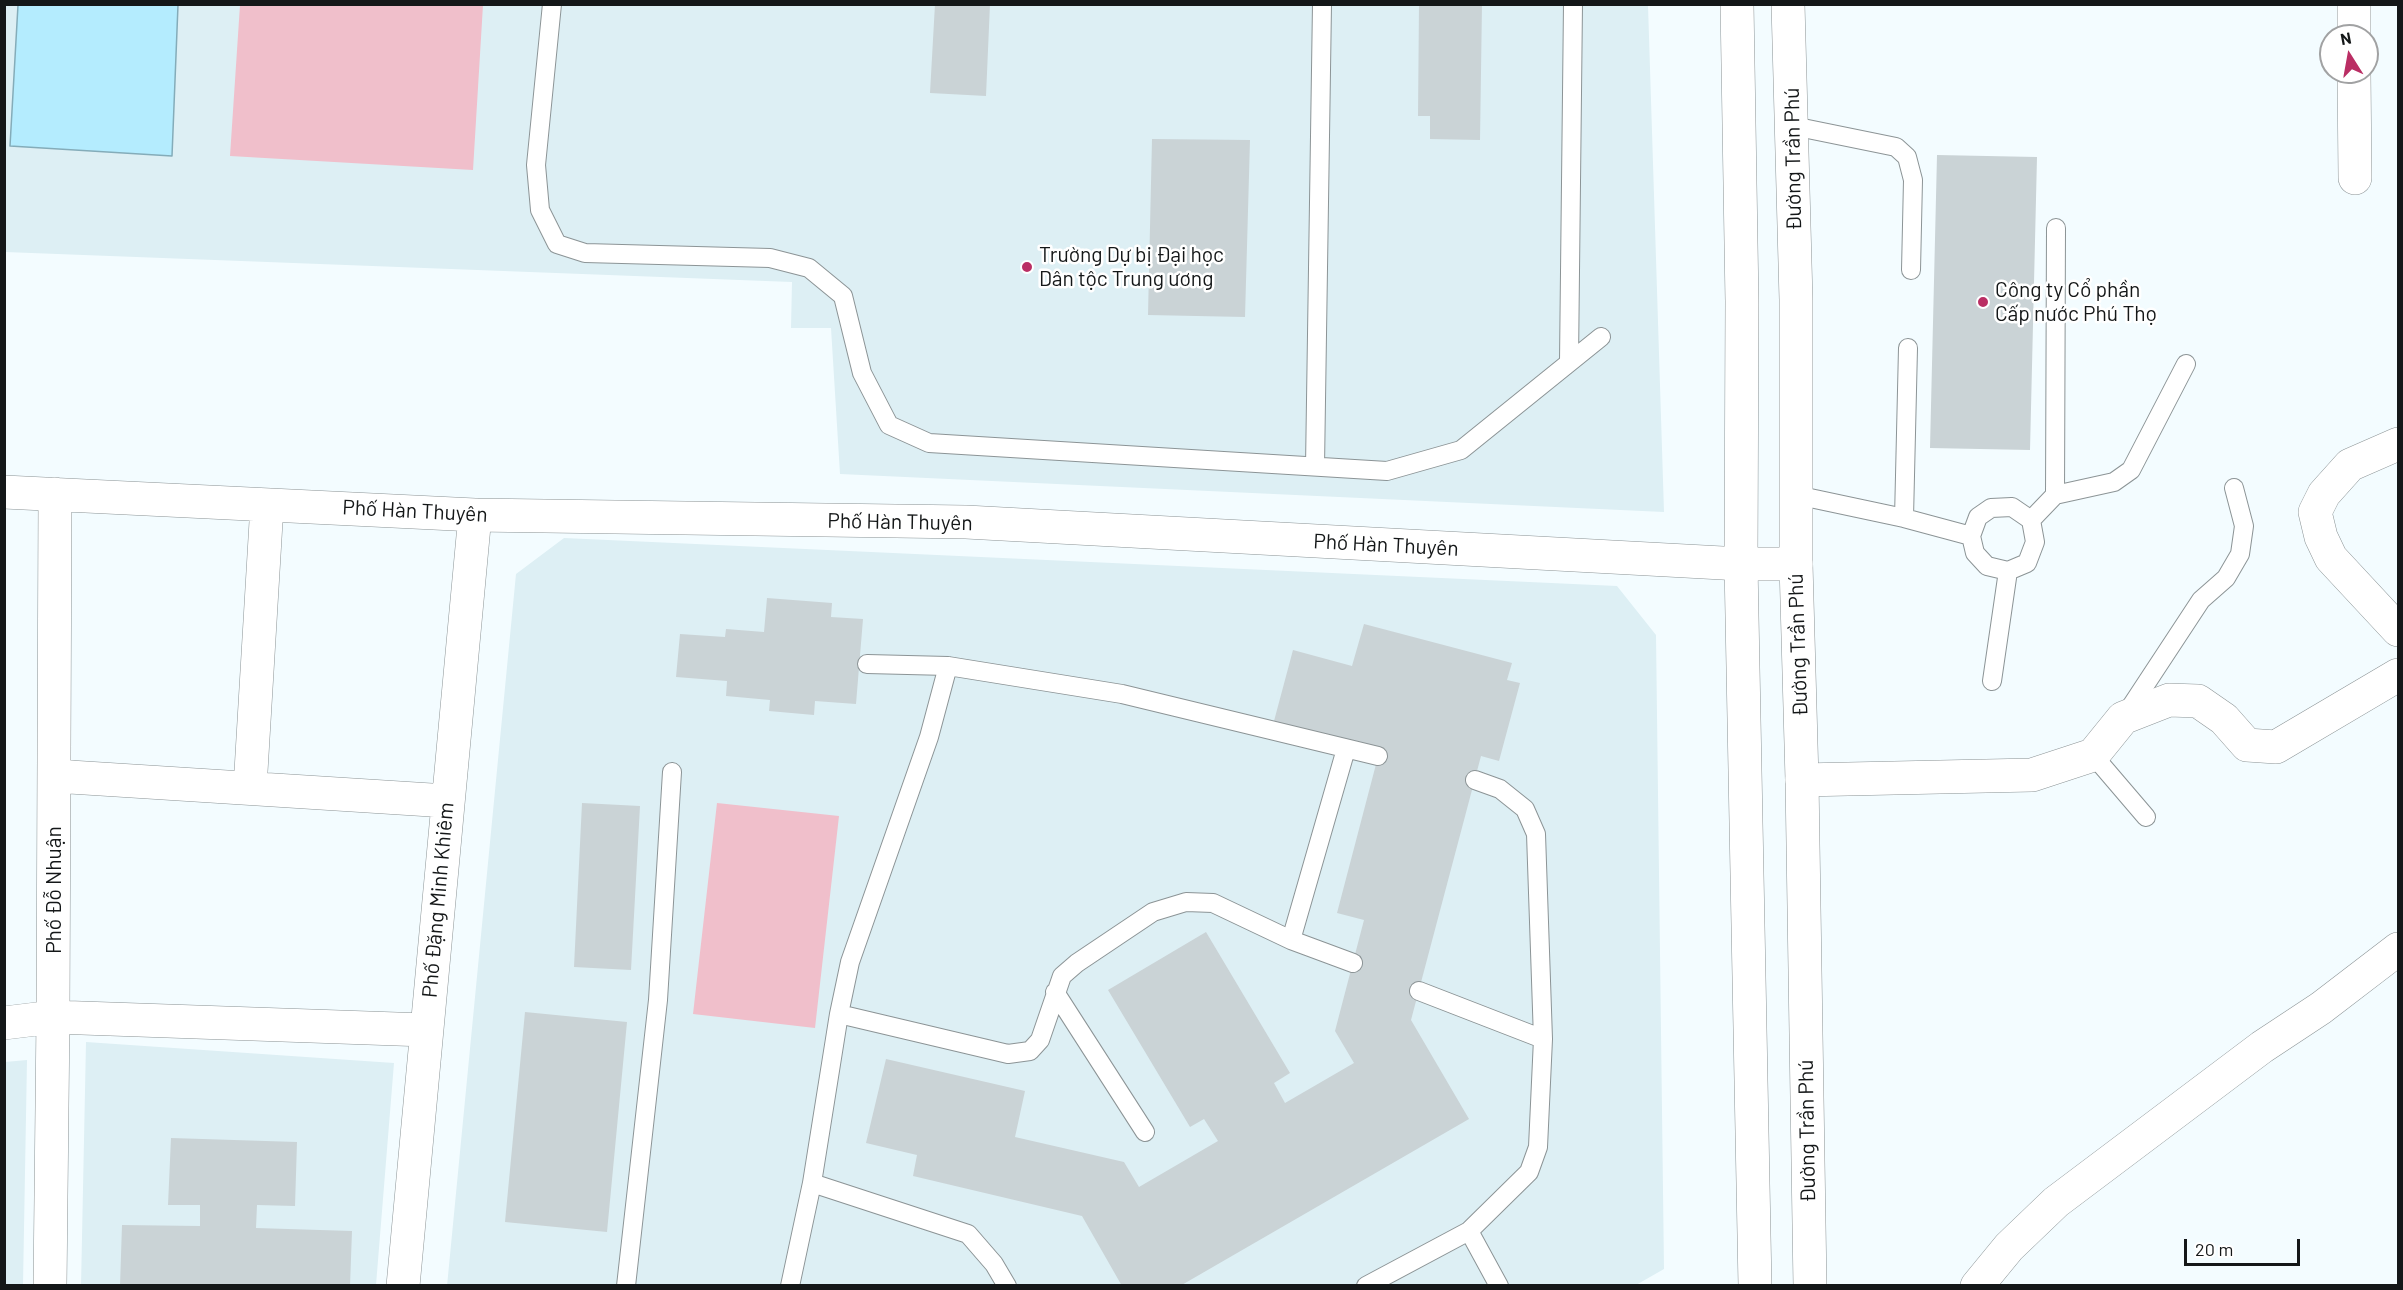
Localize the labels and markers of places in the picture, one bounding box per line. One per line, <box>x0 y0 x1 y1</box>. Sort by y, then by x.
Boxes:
place label: Trường Dự bị Đại học Dân tộc Trung ương <box>1039 242 1224 292</box>
marker: Trường Dự bị Đại học Dân tộc Trung ương <box>1020 260 1034 274</box>
place label: Công ty Cổ phần Cấp nước Phú Thọ <box>1995 277 2157 327</box>
marker: Công ty Cổ phần Cấp nước Phú Thọ <box>1976 295 1990 309</box>

